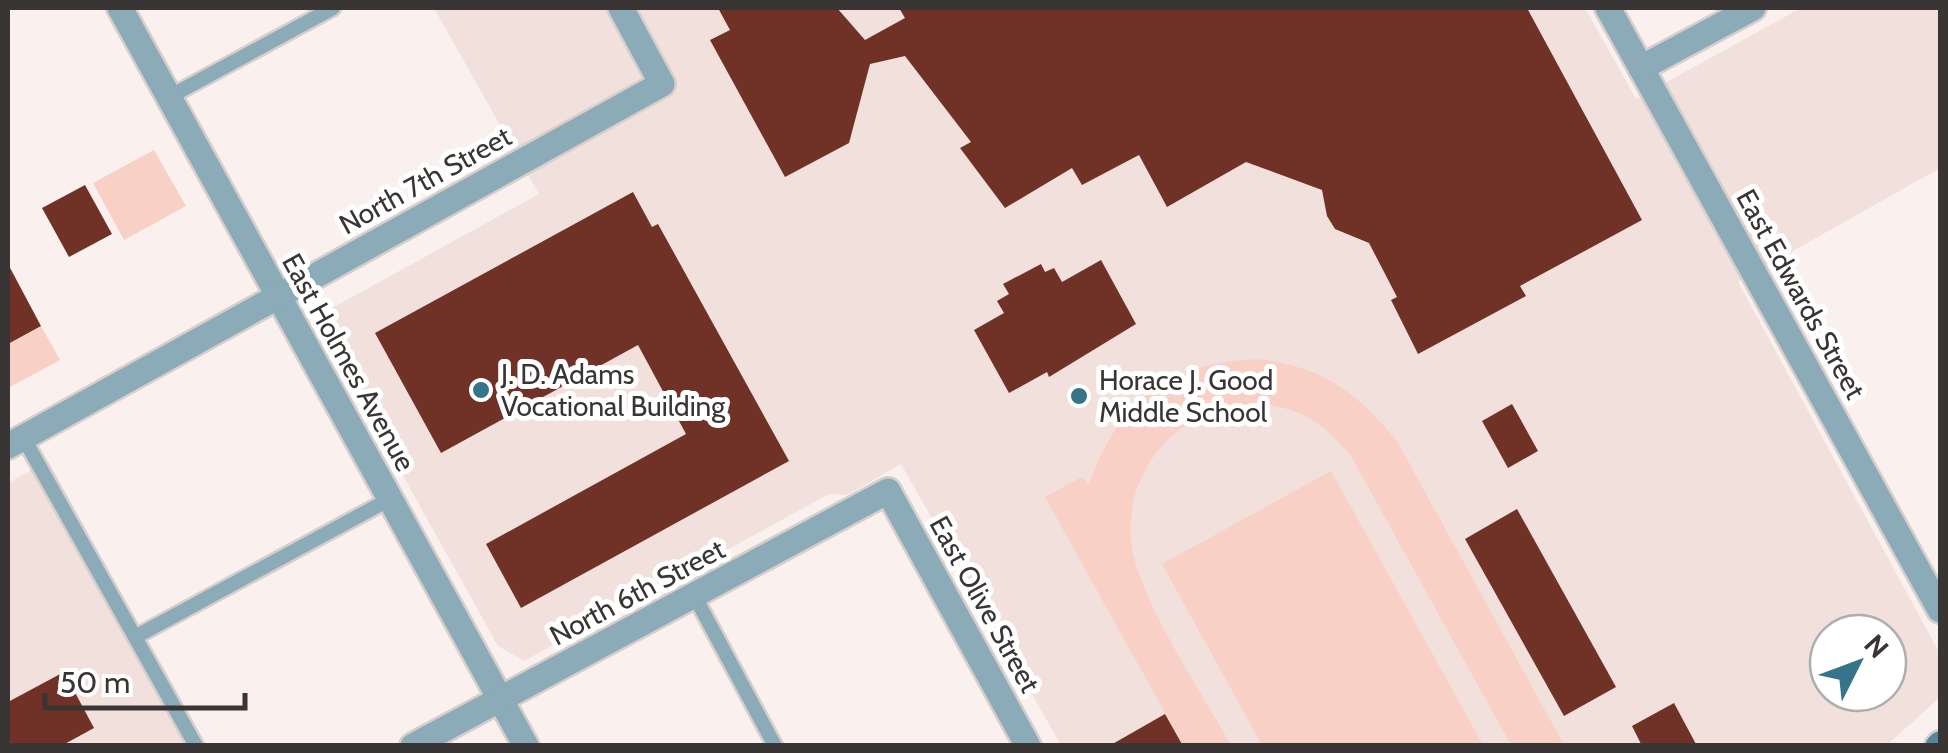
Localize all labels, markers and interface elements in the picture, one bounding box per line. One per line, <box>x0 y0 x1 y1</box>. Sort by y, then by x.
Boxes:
street label: North 7th Street <box>333 119 517 241</box>
street label: East Edwards Street <box>1729 183 1873 405</box>
street label: East Holmes Avenue <box>275 247 423 477</box>
place label: J. D. Adams Vocational Building <box>500 357 726 423</box>
place label: Horace J. Good Middle School <box>1099 363 1273 429</box>
marker: J. D. Adams Vocational Building <box>470 379 492 401</box>
marker: Horace J. Good Middle School <box>1068 385 1090 407</box>
street label: East Olive Street <box>923 510 1047 698</box>
street label: North 6th Street <box>544 532 730 652</box>
north arrow <box>1808 613 1908 713</box>
text: N <box>1857 628 1896 665</box>
scale bar <box>45 648 245 710</box>
text: 50 m <box>60 664 130 701</box>

